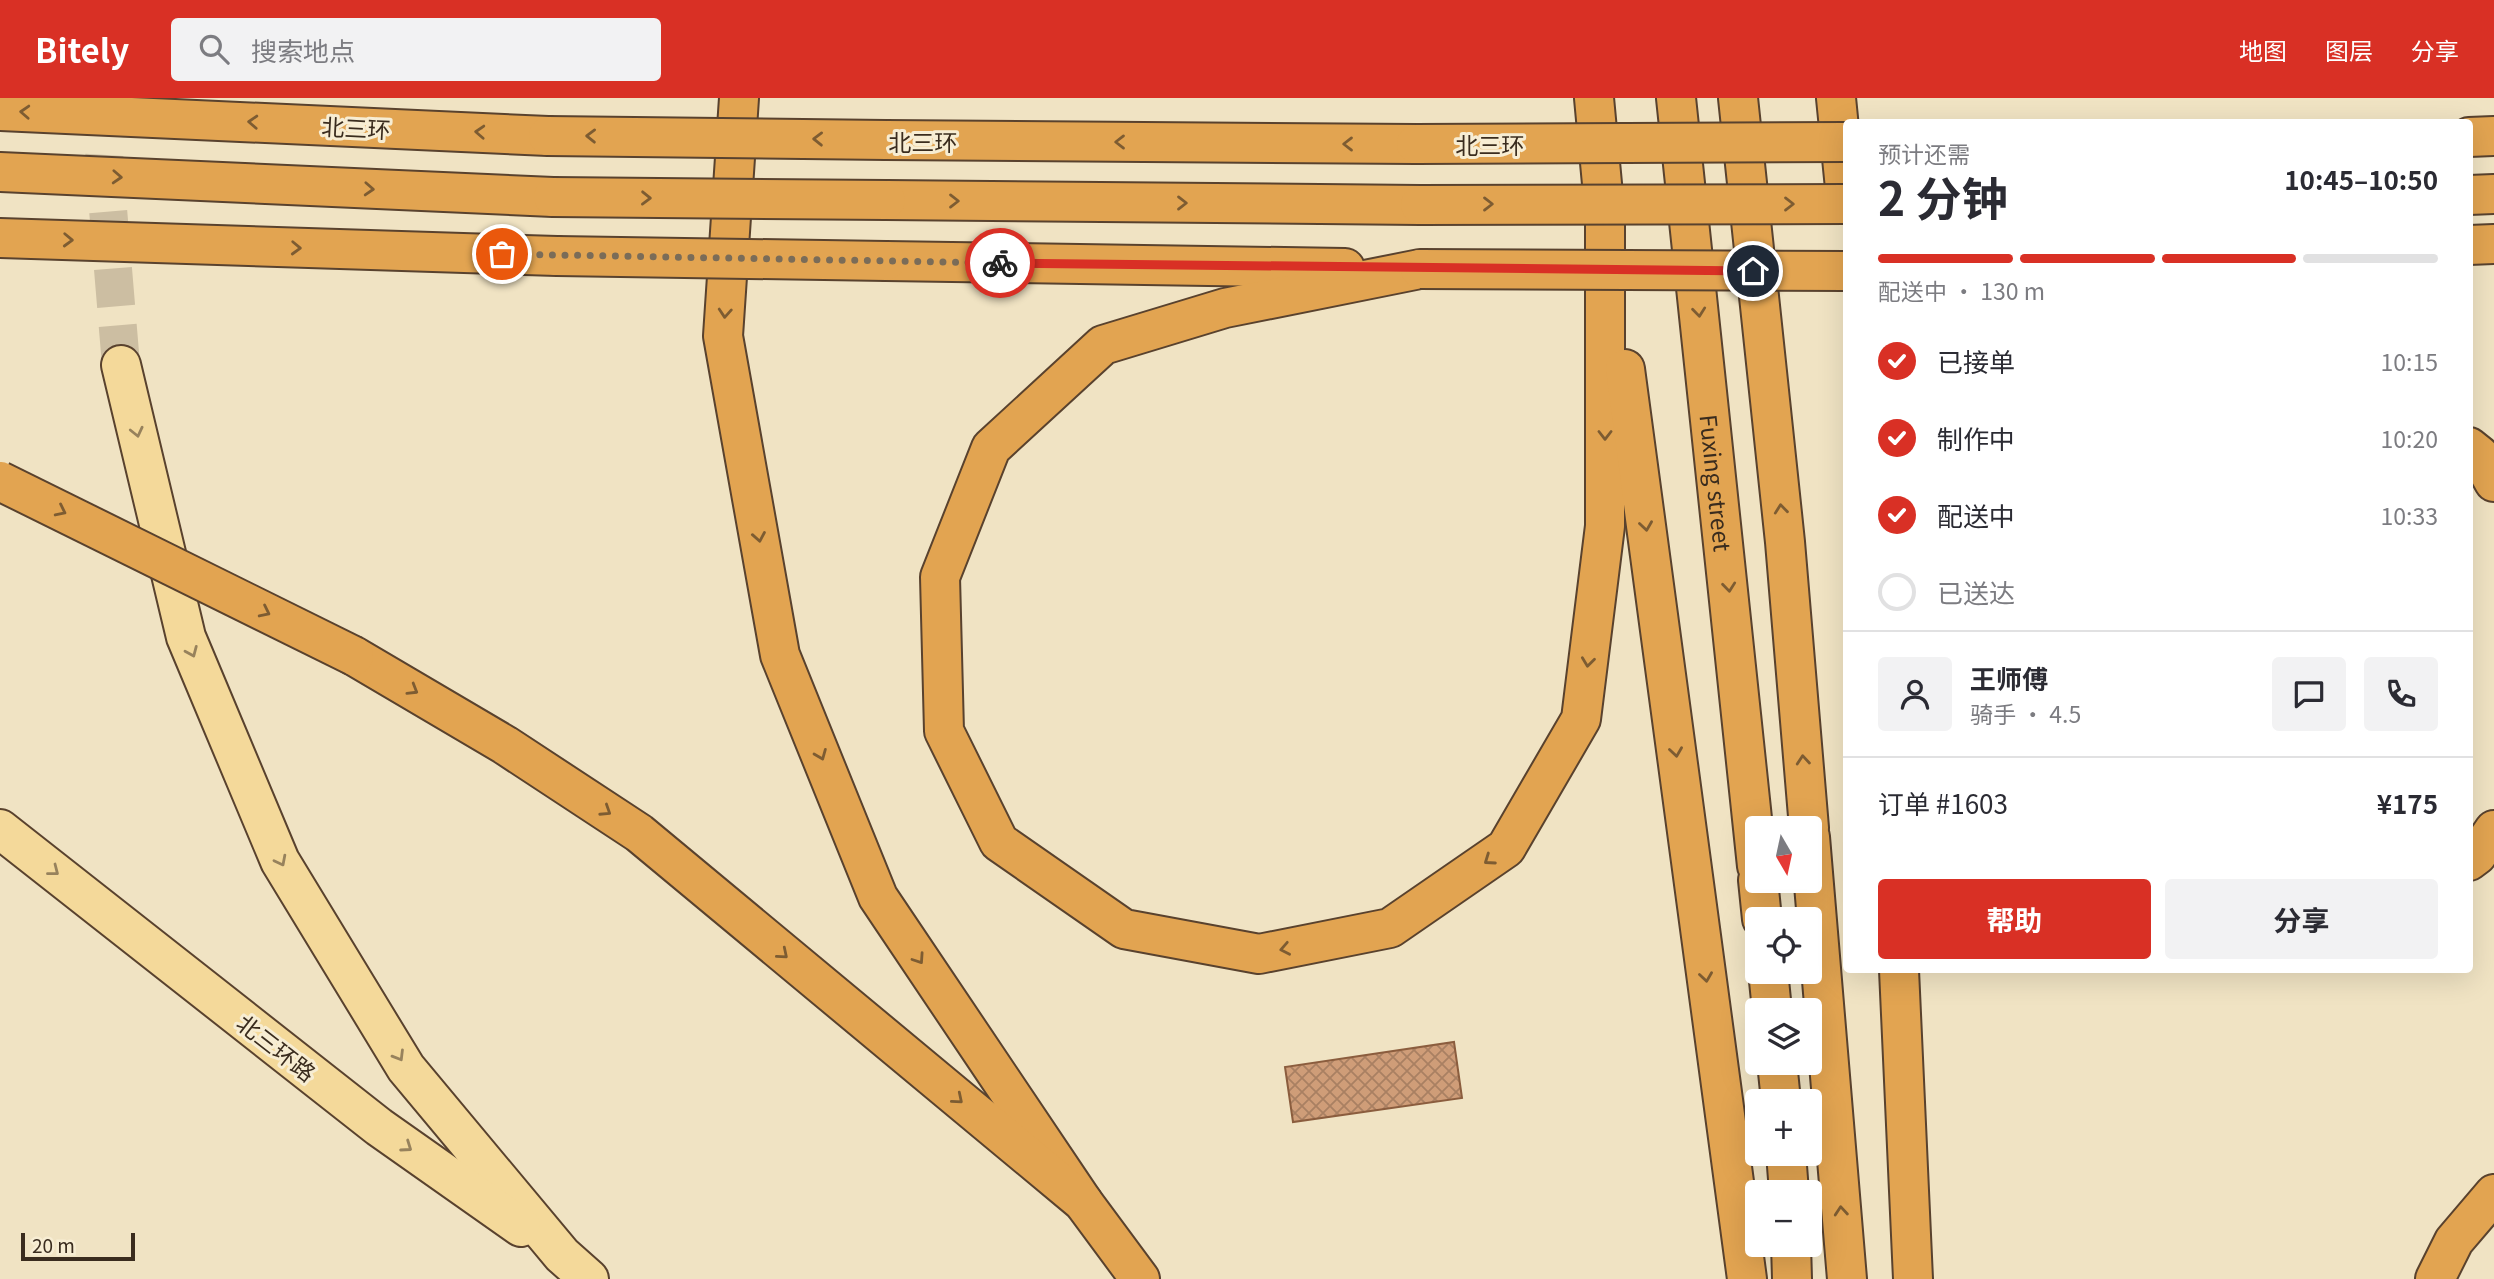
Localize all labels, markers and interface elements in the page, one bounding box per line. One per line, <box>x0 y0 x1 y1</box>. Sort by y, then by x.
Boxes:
search box <box>171 18 661 81</box>
text: Bitely <box>35 25 129 73</box>
icon: search <box>195 30 233 68</box>
text: 搜索地点 <box>251 31 355 68</box>
text: 地图 <box>2239 32 2287 67</box>
text: 图层 <box>2325 32 2373 67</box>
text: 分享 <box>2411 32 2459 67</box>
one-way arrow <box>19 105 30 120</box>
street label: 北三环 <box>321 108 391 146</box>
one-way arrow <box>247 115 258 130</box>
street label: 北三环 <box>889 124 958 158</box>
one-way arrow <box>474 125 485 140</box>
street label: 北三环 <box>1456 127 1525 161</box>
one-way arrow <box>585 128 595 144</box>
one-way arrow <box>812 132 823 147</box>
one-way arrow <box>1115 134 1125 150</box>
one-way arrow <box>1342 136 1353 152</box>
text: 预计还需 <box>1878 136 1970 170</box>
text: 10:45–10:50 <box>2284 160 2438 197</box>
text: 2 分钟 <box>1878 163 2008 229</box>
one-way arrow <box>112 170 123 185</box>
one-way arrow <box>364 181 375 196</box>
one-way arrow <box>641 190 652 206</box>
one-way arrow <box>950 193 960 209</box>
one-way arrow <box>1177 195 1188 211</box>
one-way arrow <box>1484 196 1494 212</box>
one-way arrow <box>1785 196 1795 212</box>
pin <box>472 224 532 284</box>
courier <box>965 228 1035 298</box>
one-way arrow <box>63 232 74 248</box>
icon: bag <box>483 235 521 273</box>
one-way arrow <box>290 240 301 255</box>
pin <box>1723 241 1783 301</box>
icon: bike <box>981 244 1019 282</box>
icon: home <box>1734 252 1772 290</box>
text: 配送中 · 130 m <box>1878 273 2045 307</box>
one-way arrow <box>1691 307 1706 318</box>
one-way arrow <box>717 308 732 319</box>
icon: check <box>1878 342 1916 380</box>
text: 已接单 <box>1937 342 2015 379</box>
text: 10:15 <box>2381 344 2438 378</box>
street label: Fuxing street <box>1692 413 1741 553</box>
icon: check <box>1878 419 1916 457</box>
text: 制作中 <box>1937 419 2015 456</box>
text: 10:20 <box>2381 421 2438 455</box>
one-way arrow <box>128 426 143 438</box>
one-way arrow <box>1597 430 1613 441</box>
icon: check <box>1878 496 1916 534</box>
text: 配送中 <box>1937 496 2015 533</box>
text: 10:33 <box>2381 498 2438 532</box>
one-way arrow <box>54 503 66 517</box>
one-way arrow <box>1774 503 1789 514</box>
one-way arrow <box>1639 520 1654 532</box>
one-way arrow <box>751 531 766 543</box>
text: 已送达 <box>1937 573 2015 610</box>
one-way arrow <box>1721 581 1736 593</box>
one-way arrow <box>258 603 270 617</box>
one-way arrow <box>184 645 198 657</box>
one-way arrow <box>1581 656 1596 668</box>
button: person <box>1878 657 1952 731</box>
button: chat <box>2272 657 2346 731</box>
button: phone <box>2364 657 2438 731</box>
text: 王师傅 <box>1970 659 2048 696</box>
one-way arrow <box>406 682 419 695</box>
text: 骑手 · 4.5 <box>1970 696 2081 730</box>
one-way arrow <box>1669 746 1684 758</box>
one-way arrow <box>812 748 826 760</box>
one-way arrow <box>1796 754 1811 765</box>
text: 订单 #1603 <box>1878 784 2008 821</box>
text: ¥175 <box>2377 784 2438 821</box>
one-way arrow <box>598 803 611 815</box>
north arrow <box>1745 816 1822 892</box>
map controls <box>1745 816 1822 1257</box>
one-way arrow <box>1484 852 1497 864</box>
one-way arrow <box>272 854 286 867</box>
one-way arrow <box>46 863 58 876</box>
button: 帮助 <box>1878 879 2151 959</box>
button: 分享 <box>2165 879 2438 959</box>
button: locate <box>1745 907 1822 984</box>
one-way arrow <box>1279 940 1291 955</box>
one-way arrow <box>774 946 787 958</box>
one-way arrow <box>911 951 924 964</box>
one-way arrow <box>1699 971 1714 983</box>
button: layers <box>1745 998 1822 1075</box>
street label: 北三环路 <box>230 1005 324 1089</box>
one-way arrow <box>390 1049 403 1062</box>
button: + <box>1745 1089 1822 1166</box>
one-way arrow <box>949 1091 962 1103</box>
one-way arrow <box>399 1139 412 1151</box>
button: − <box>1745 1180 1822 1257</box>
one-way arrow <box>1834 1205 1849 1216</box>
scale bar <box>21 1230 135 1262</box>
text: 20 m <box>32 1231 75 1258</box>

